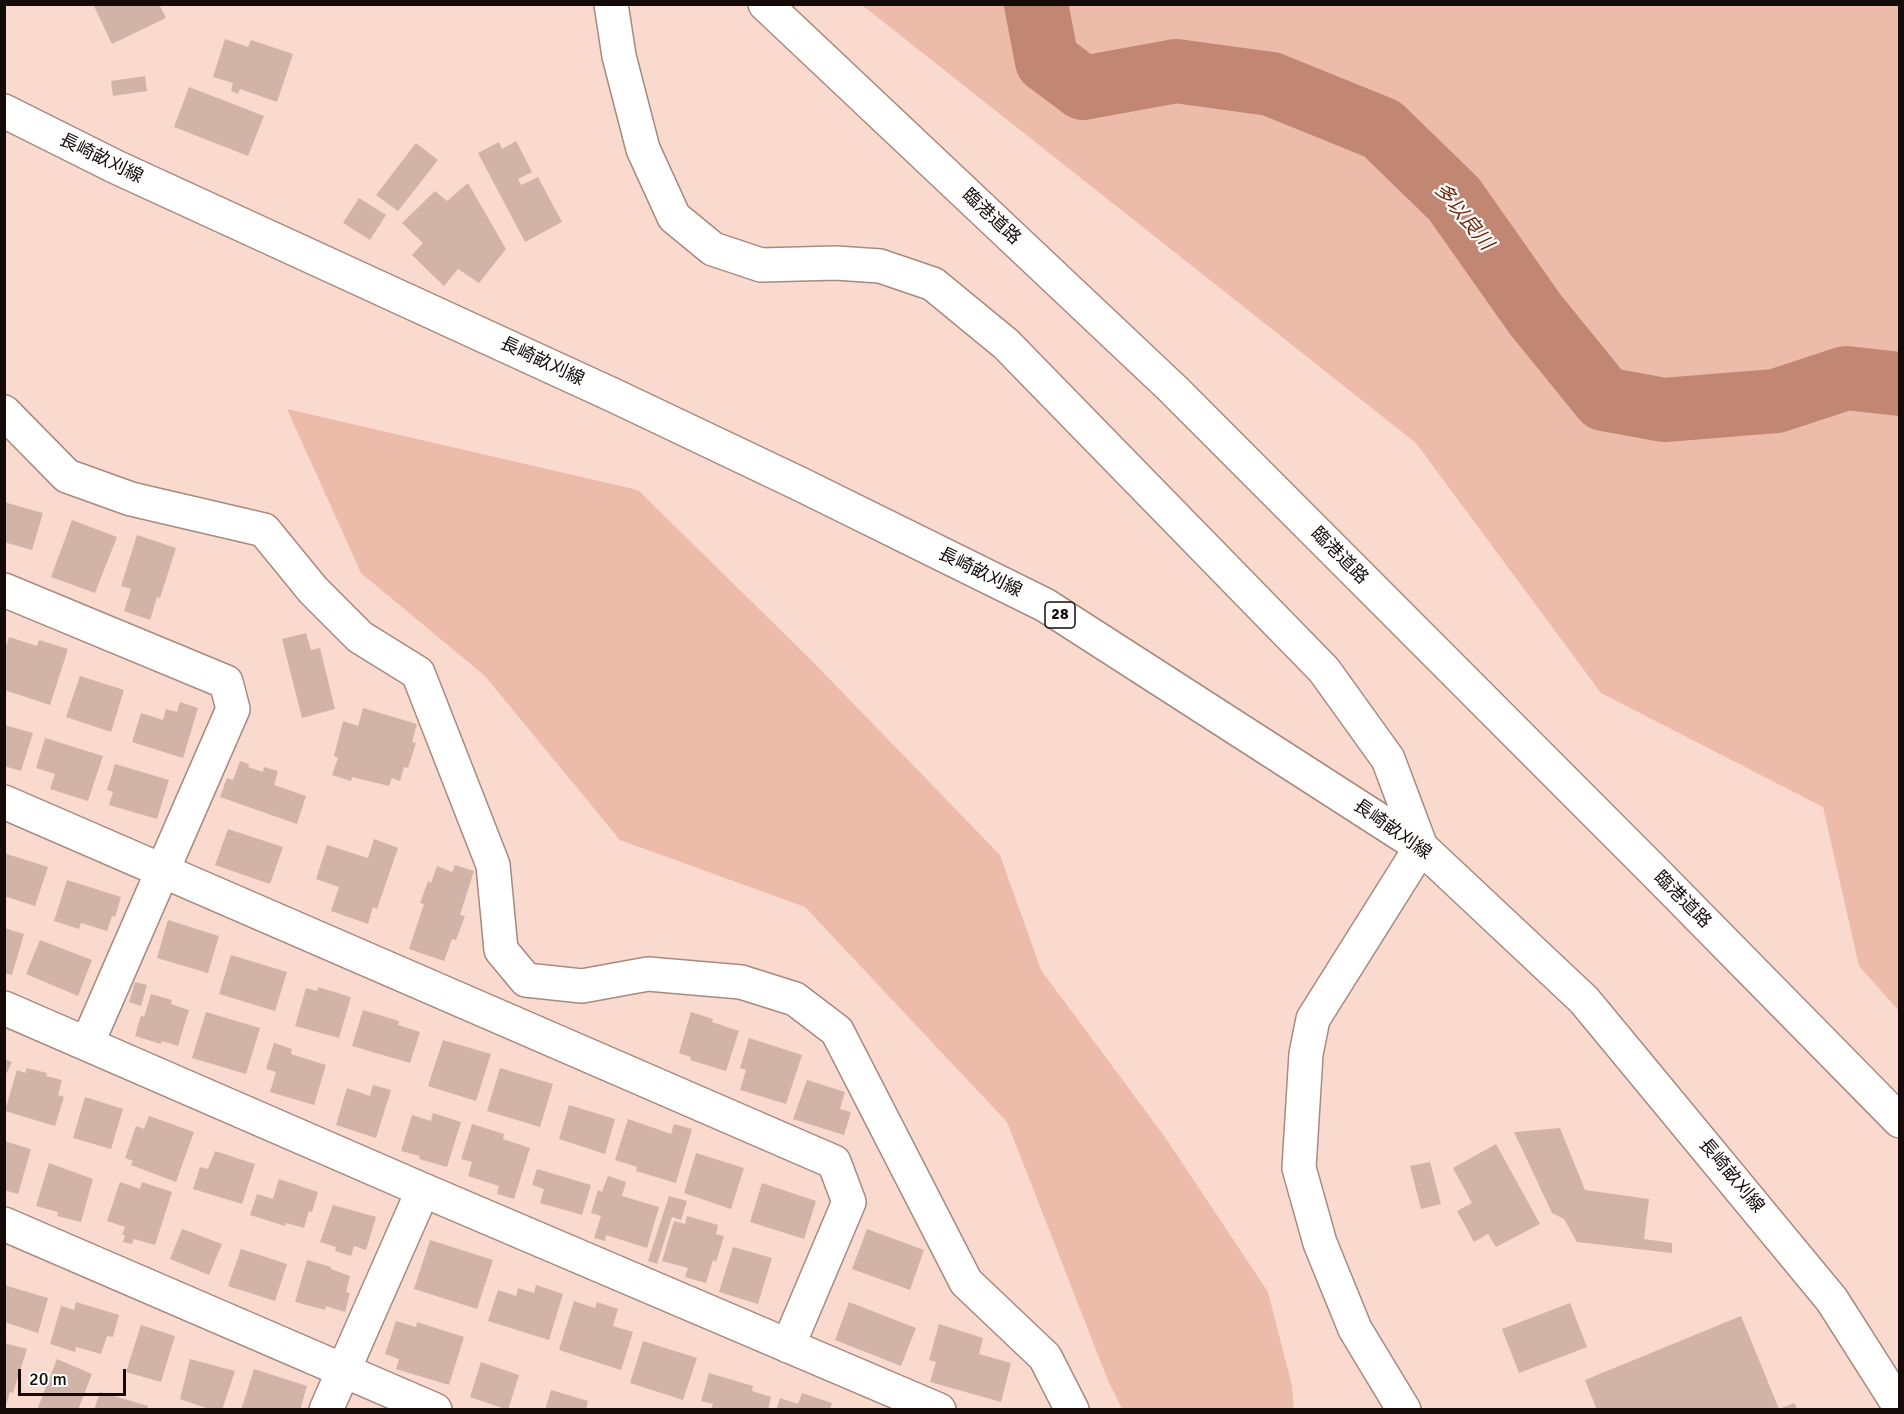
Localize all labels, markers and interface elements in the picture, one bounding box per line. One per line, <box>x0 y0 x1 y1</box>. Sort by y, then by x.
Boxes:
street label: 長崎畝刈線 <box>56 130 146 188</box>
water label: 多以良川 <box>1429 178 1497 256</box>
street label: 臨港道路 <box>957 185 1025 249</box>
street label: 長崎畝刈線 <box>497 333 587 391</box>
street label: 臨港道路 <box>1306 523 1372 589</box>
street label: 長崎畝刈線 <box>935 544 1025 602</box>
road number: 28 <box>1045 602 1075 628</box>
street label: 長崎畝刈線 <box>1349 795 1435 865</box>
street label: 臨港道路 <box>1649 867 1715 933</box>
street label: 長崎畝刈線 <box>1694 1135 1768 1217</box>
scale bar <box>21 1357 129 1395</box>
text: 20 m <box>29 1368 67 1390</box>

